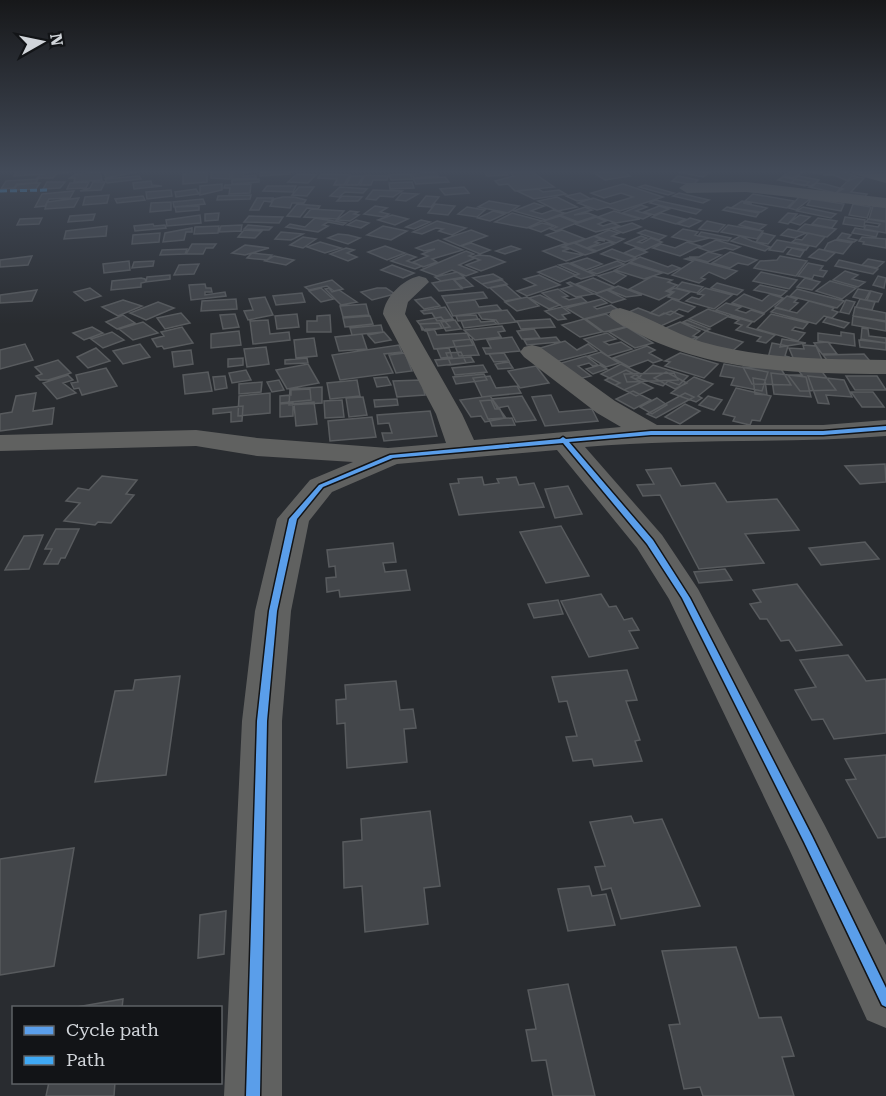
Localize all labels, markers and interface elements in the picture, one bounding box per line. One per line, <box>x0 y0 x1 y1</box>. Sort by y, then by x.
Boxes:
north arrow <box>12 12 72 72</box>
text: N <box>46 32 67 47</box>
legend <box>12 1006 222 1084</box>
text: Cycle path <box>66 1019 159 1040</box>
text: Path <box>66 1049 105 1070</box>

